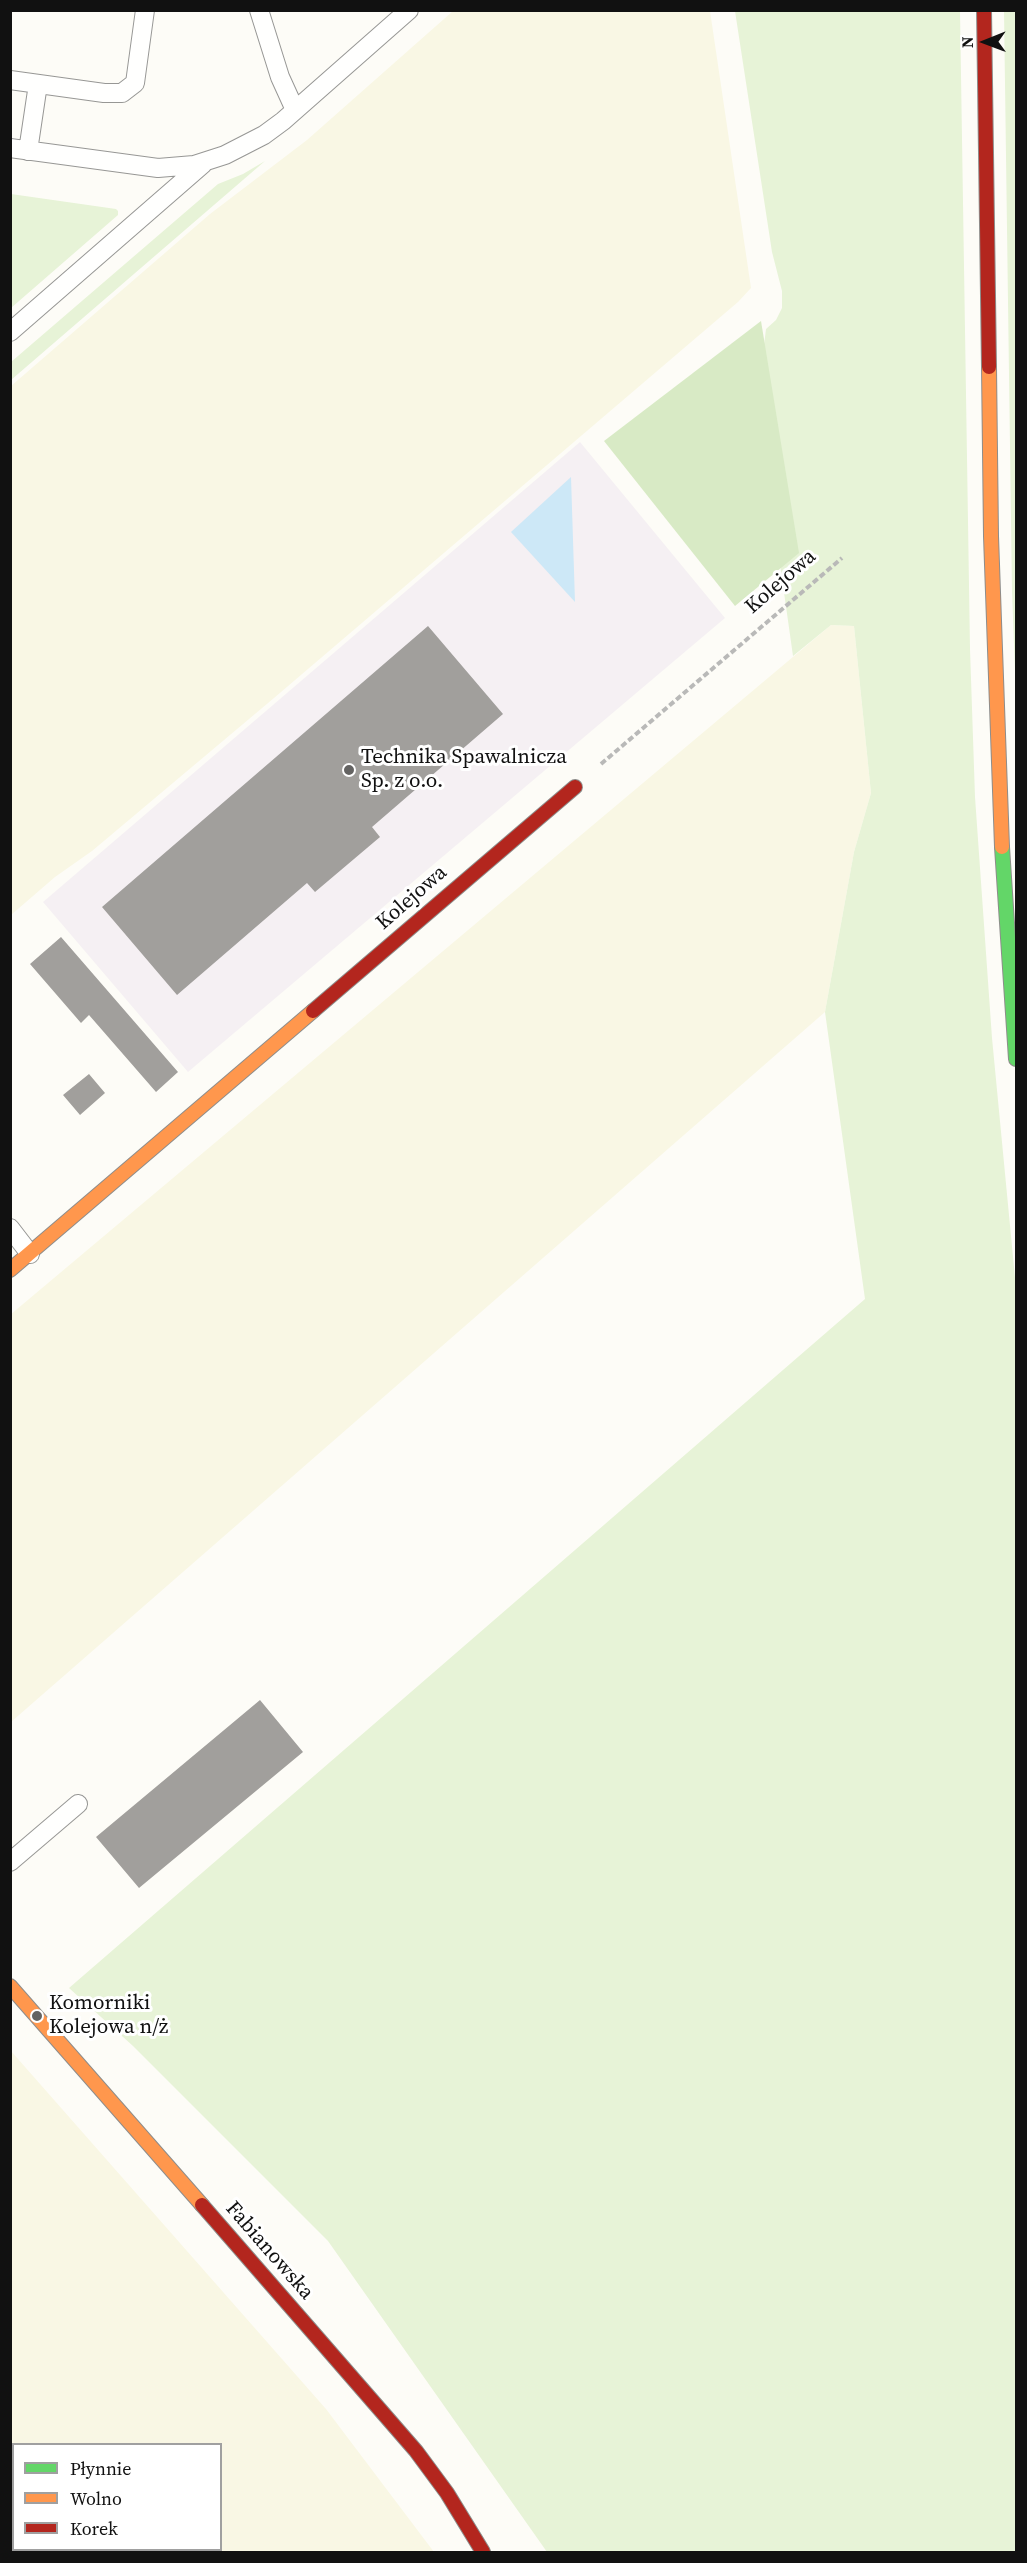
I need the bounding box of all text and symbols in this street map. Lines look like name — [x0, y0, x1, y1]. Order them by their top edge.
north arrow — [955, 12, 1015, 72]
text: N — [956, 36, 978, 48]
street label: Kolejowa — [740, 544, 822, 620]
place label: Technika Spawalnicza Sp. z o.o. — [361, 745, 567, 795]
marker: Technika Spawalnicza Sp. z o.o. — [342, 763, 356, 777]
street label: Kolejowa — [371, 860, 453, 936]
place label: Komorniki Kolejowa n/ż — [49, 1991, 168, 2041]
marker: Komorniki Kolejowa n/ż — [30, 2009, 44, 2023]
street label: Fabianowska — [219, 2197, 319, 2305]
legend — [12, 2443, 222, 2551]
text: Płynnie — [70, 2456, 131, 2481]
text: Wolno — [70, 2486, 122, 2511]
text: Korek — [70, 2516, 118, 2541]

